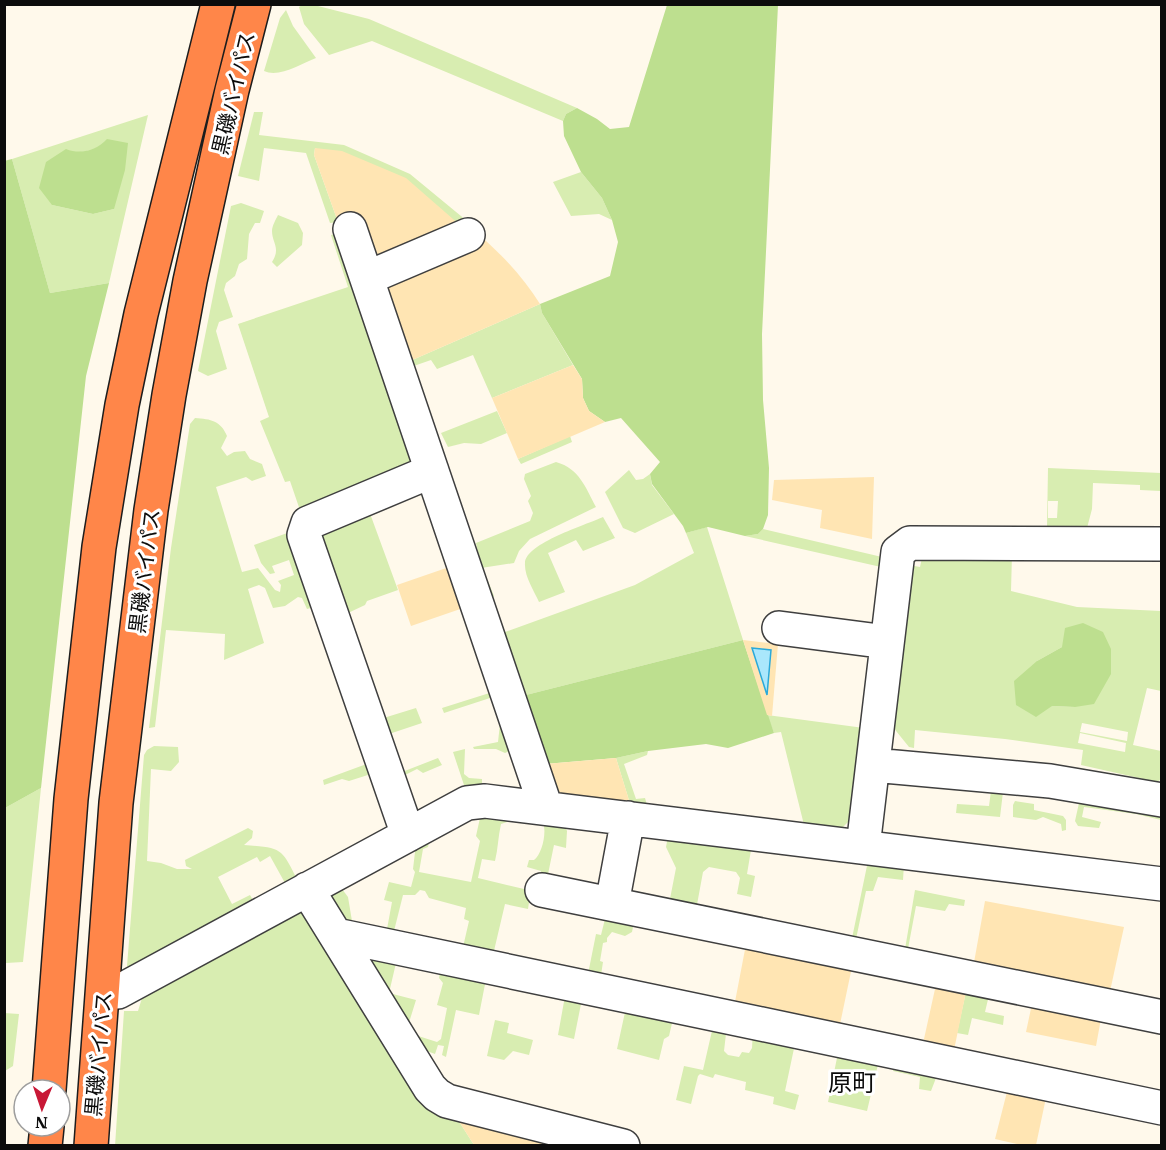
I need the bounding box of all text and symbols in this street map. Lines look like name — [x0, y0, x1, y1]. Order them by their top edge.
street label: 黒磯バイパス — [205, 29, 261, 157]
street label: 黒磯バイパス — [122, 507, 166, 635]
street label: 黒磯バイパス — [79, 990, 117, 1118]
district label: 原町 — [828, 1066, 876, 1098]
north arrow — [12, 1078, 72, 1138]
text: N — [35, 1113, 48, 1133]

